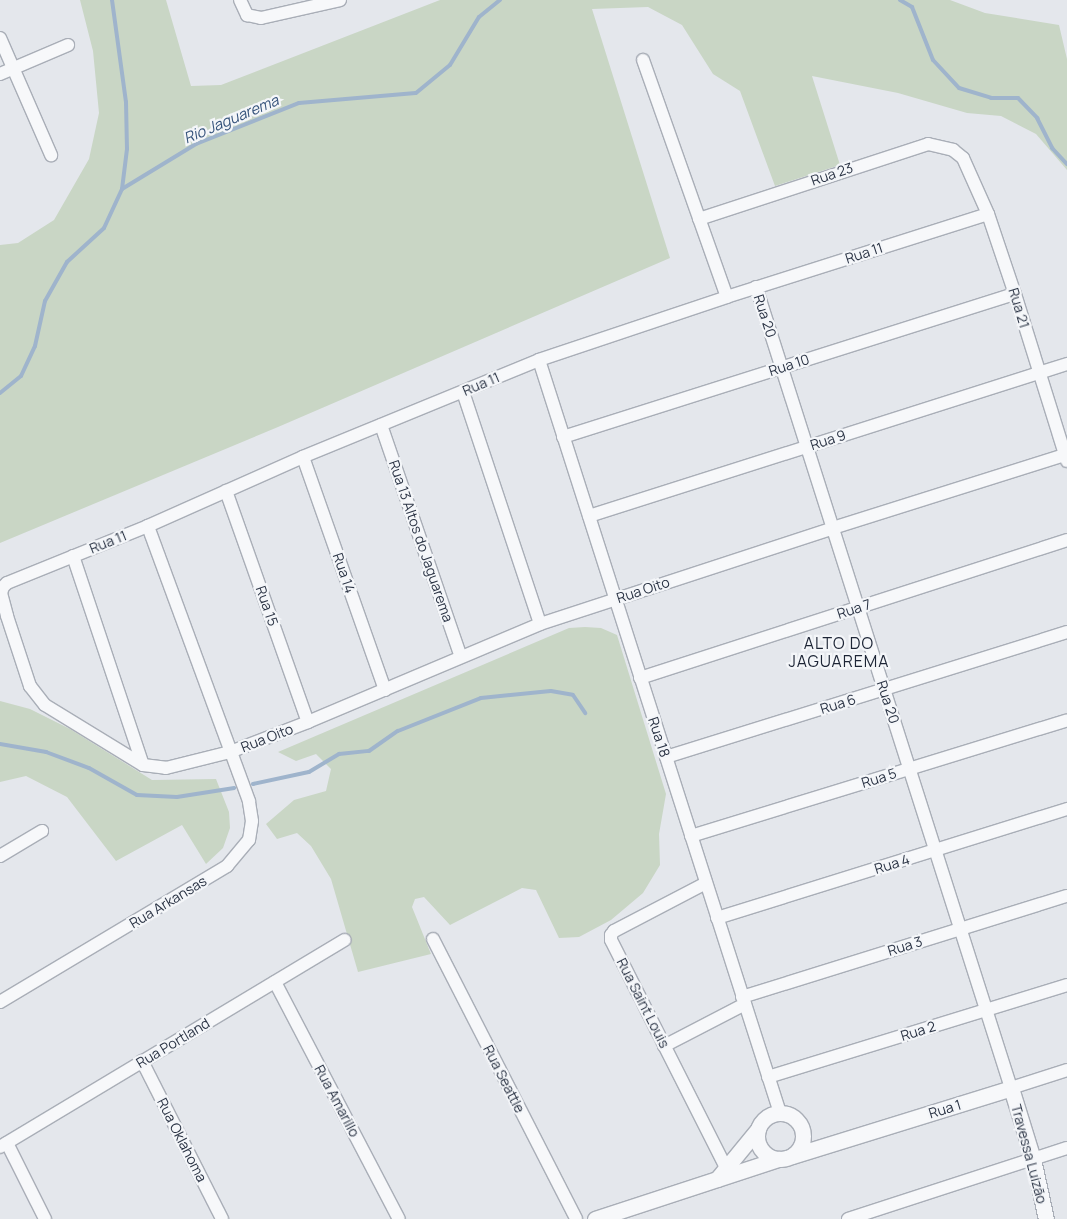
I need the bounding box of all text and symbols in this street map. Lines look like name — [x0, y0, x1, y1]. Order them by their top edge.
water label: Rio Jaguarema — [181, 91, 281, 147]
street label: Rua 23 — [809, 159, 855, 189]
street label: Rua 11 — [843, 239, 885, 267]
street label: Rua 21 — [1005, 286, 1033, 330]
street label: Rua 20 — [750, 292, 780, 340]
street label: Rua 10 — [767, 351, 811, 379]
street label: Rua 11 — [460, 369, 502, 399]
street label: Rua 9 — [808, 426, 848, 454]
street label: Rua 13 Altos do Jaguarema — [385, 458, 457, 624]
street label: Rua 11 — [87, 527, 129, 557]
street label: Rua 14 — [329, 551, 359, 595]
street label: Rua Oito — [614, 574, 672, 606]
street label: Rua 15 — [252, 584, 282, 628]
street label: Rua 7 — [835, 596, 873, 622]
district label: ALTO DO JAGUAREMA — [787, 633, 891, 671]
street label: Rua 20 — [873, 678, 903, 726]
street label: Rua 6 — [818, 691, 858, 717]
street label: Rua 18 — [645, 715, 673, 759]
street label: Rua Oito — [238, 720, 296, 756]
street label: Rua 5 — [859, 765, 899, 791]
street label: Rua 4 — [872, 851, 912, 877]
street label: Rua Arkansas — [126, 872, 210, 932]
street label: Rua 3 — [886, 933, 924, 959]
street label: Rua Saint Louis — [613, 955, 673, 1051]
street label: Rua Portland — [133, 1015, 213, 1071]
street label: Rua 2 — [898, 1018, 938, 1044]
street label: Rua Seattle — [480, 1042, 528, 1116]
street label: Rua Amarillo — [311, 1062, 363, 1140]
street label: Rua Oklahoma — [154, 1095, 210, 1185]
street label: Rua 1 — [927, 1096, 963, 1122]
street label: Travessa Luizão — [1008, 1103, 1050, 1205]

